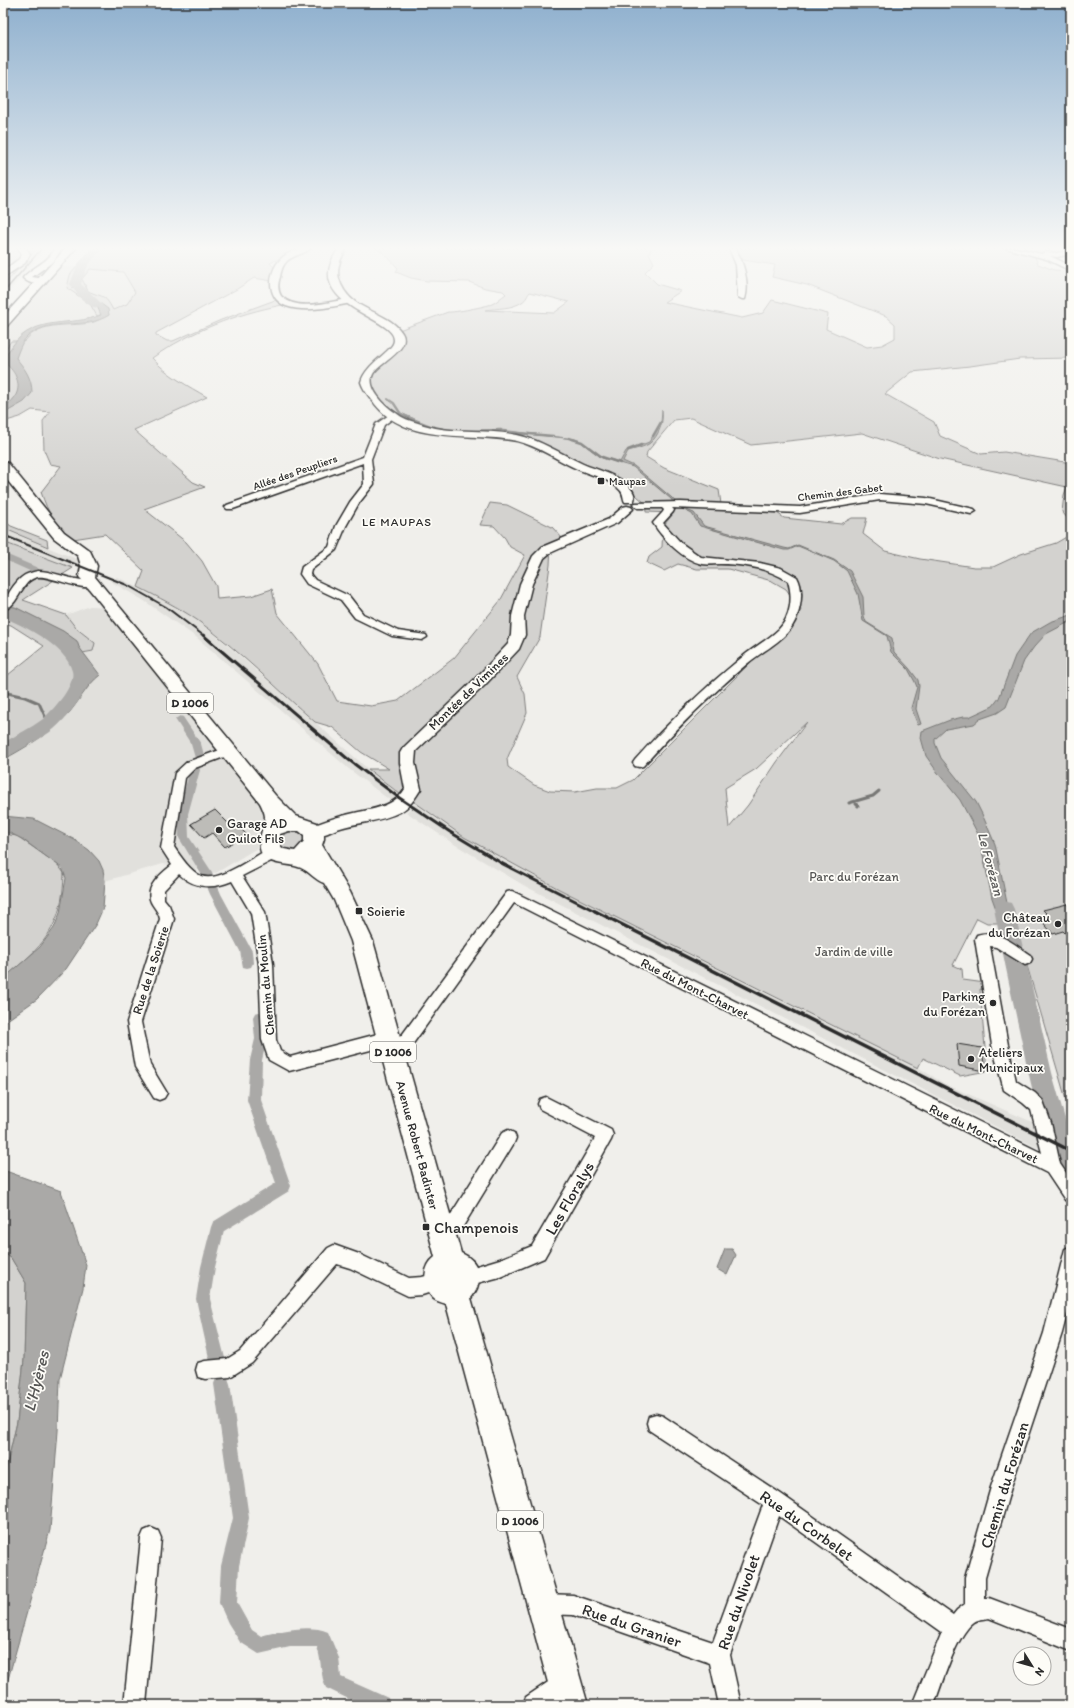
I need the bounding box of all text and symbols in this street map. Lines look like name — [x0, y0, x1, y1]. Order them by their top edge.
street label: Allée des Peupliers — [251, 452, 339, 493]
place label: Maupas — [609, 475, 646, 488]
marker: Maupas — [596, 476, 606, 486]
street label: Chemin des Gabet — [797, 481, 883, 504]
district label: LE MAUPAS — [362, 515, 432, 529]
street label: Montée de Vimines — [425, 649, 511, 733]
road number: D 1006 — [167, 693, 213, 713]
place label: Garage AD Guilot Fils — [227, 816, 287, 846]
marker: Garage AD Guilot Fils — [214, 825, 224, 835]
water label: Le Forézan — [974, 830, 1007, 899]
park label: Parc du Forézan — [809, 869, 899, 884]
place label: Soierie — [367, 904, 405, 919]
marker: Soierie — [354, 906, 364, 916]
place label: Château du Forézan — [988, 910, 1051, 940]
marker: Château du Forézan — [1053, 919, 1063, 929]
street label: Rue de la Soierie — [129, 924, 172, 1016]
street label: Chemin du Moulin — [254, 933, 277, 1036]
park label: Jardin de ville — [815, 944, 893, 959]
street label: Rue du Mont-Charvet — [638, 955, 751, 1022]
place label: Parking du Forézan — [923, 989, 986, 1019]
marker: Parking du Forézan — [988, 998, 998, 1008]
road number: D 1006 — [370, 1042, 416, 1062]
place label: Ateliers Municipaux — [979, 1045, 1044, 1075]
marker: Ateliers Municipaux — [966, 1054, 976, 1064]
street label: Avenue Robert Badinter — [393, 1079, 442, 1212]
street label: Rue du Mont-Charvet — [927, 1101, 1041, 1166]
street label: Les Floralys — [541, 1158, 598, 1238]
place label: Champenois — [434, 1218, 519, 1237]
marker: Champenois — [421, 1222, 431, 1232]
water label: L'Hyères — [19, 1347, 54, 1413]
street label: Chemin du Forézan — [976, 1420, 1033, 1551]
street label: Rue du Corbelet — [756, 1486, 857, 1565]
road number: D 1006 — [497, 1511, 543, 1531]
street label: Rue du Nivolet — [713, 1552, 764, 1652]
street label: Rue du Granier — [580, 1600, 685, 1652]
north arrow — [1012, 1646, 1052, 1686]
text: N — [1032, 1665, 1047, 1679]

